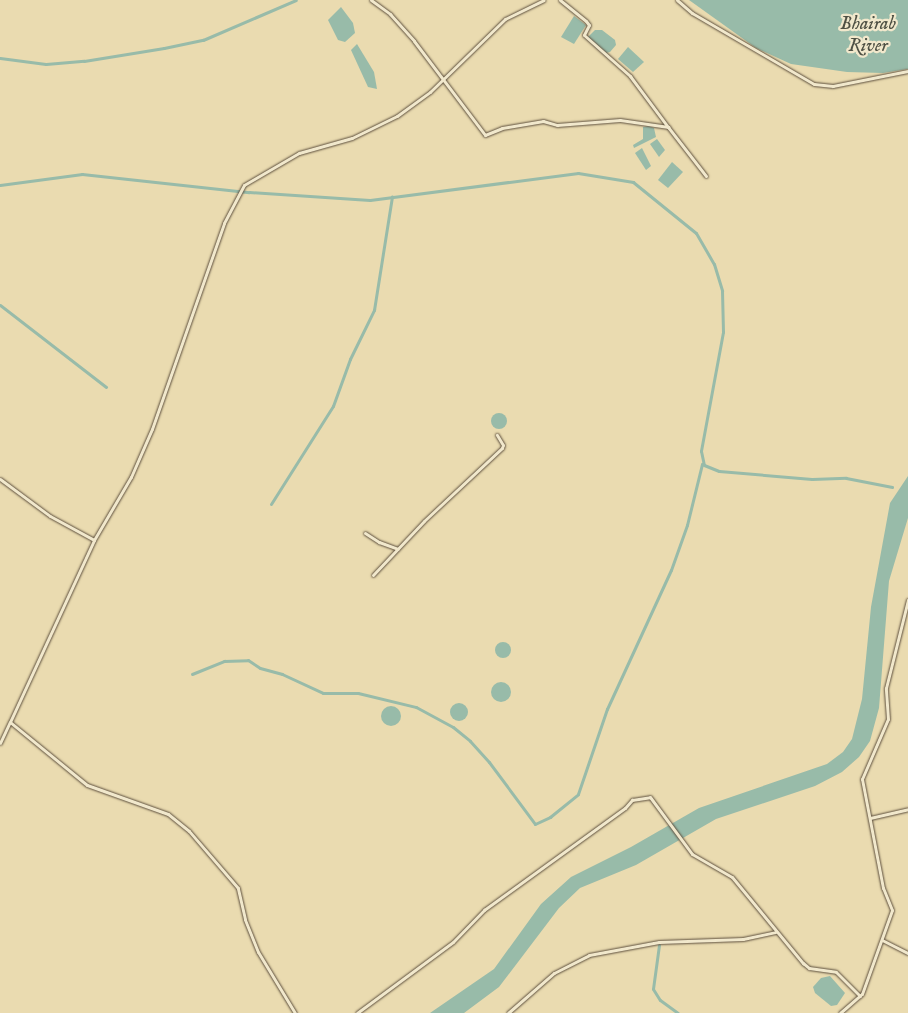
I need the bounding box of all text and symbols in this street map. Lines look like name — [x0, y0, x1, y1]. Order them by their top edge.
water label: Bhairab River — [840, 14, 896, 58]

